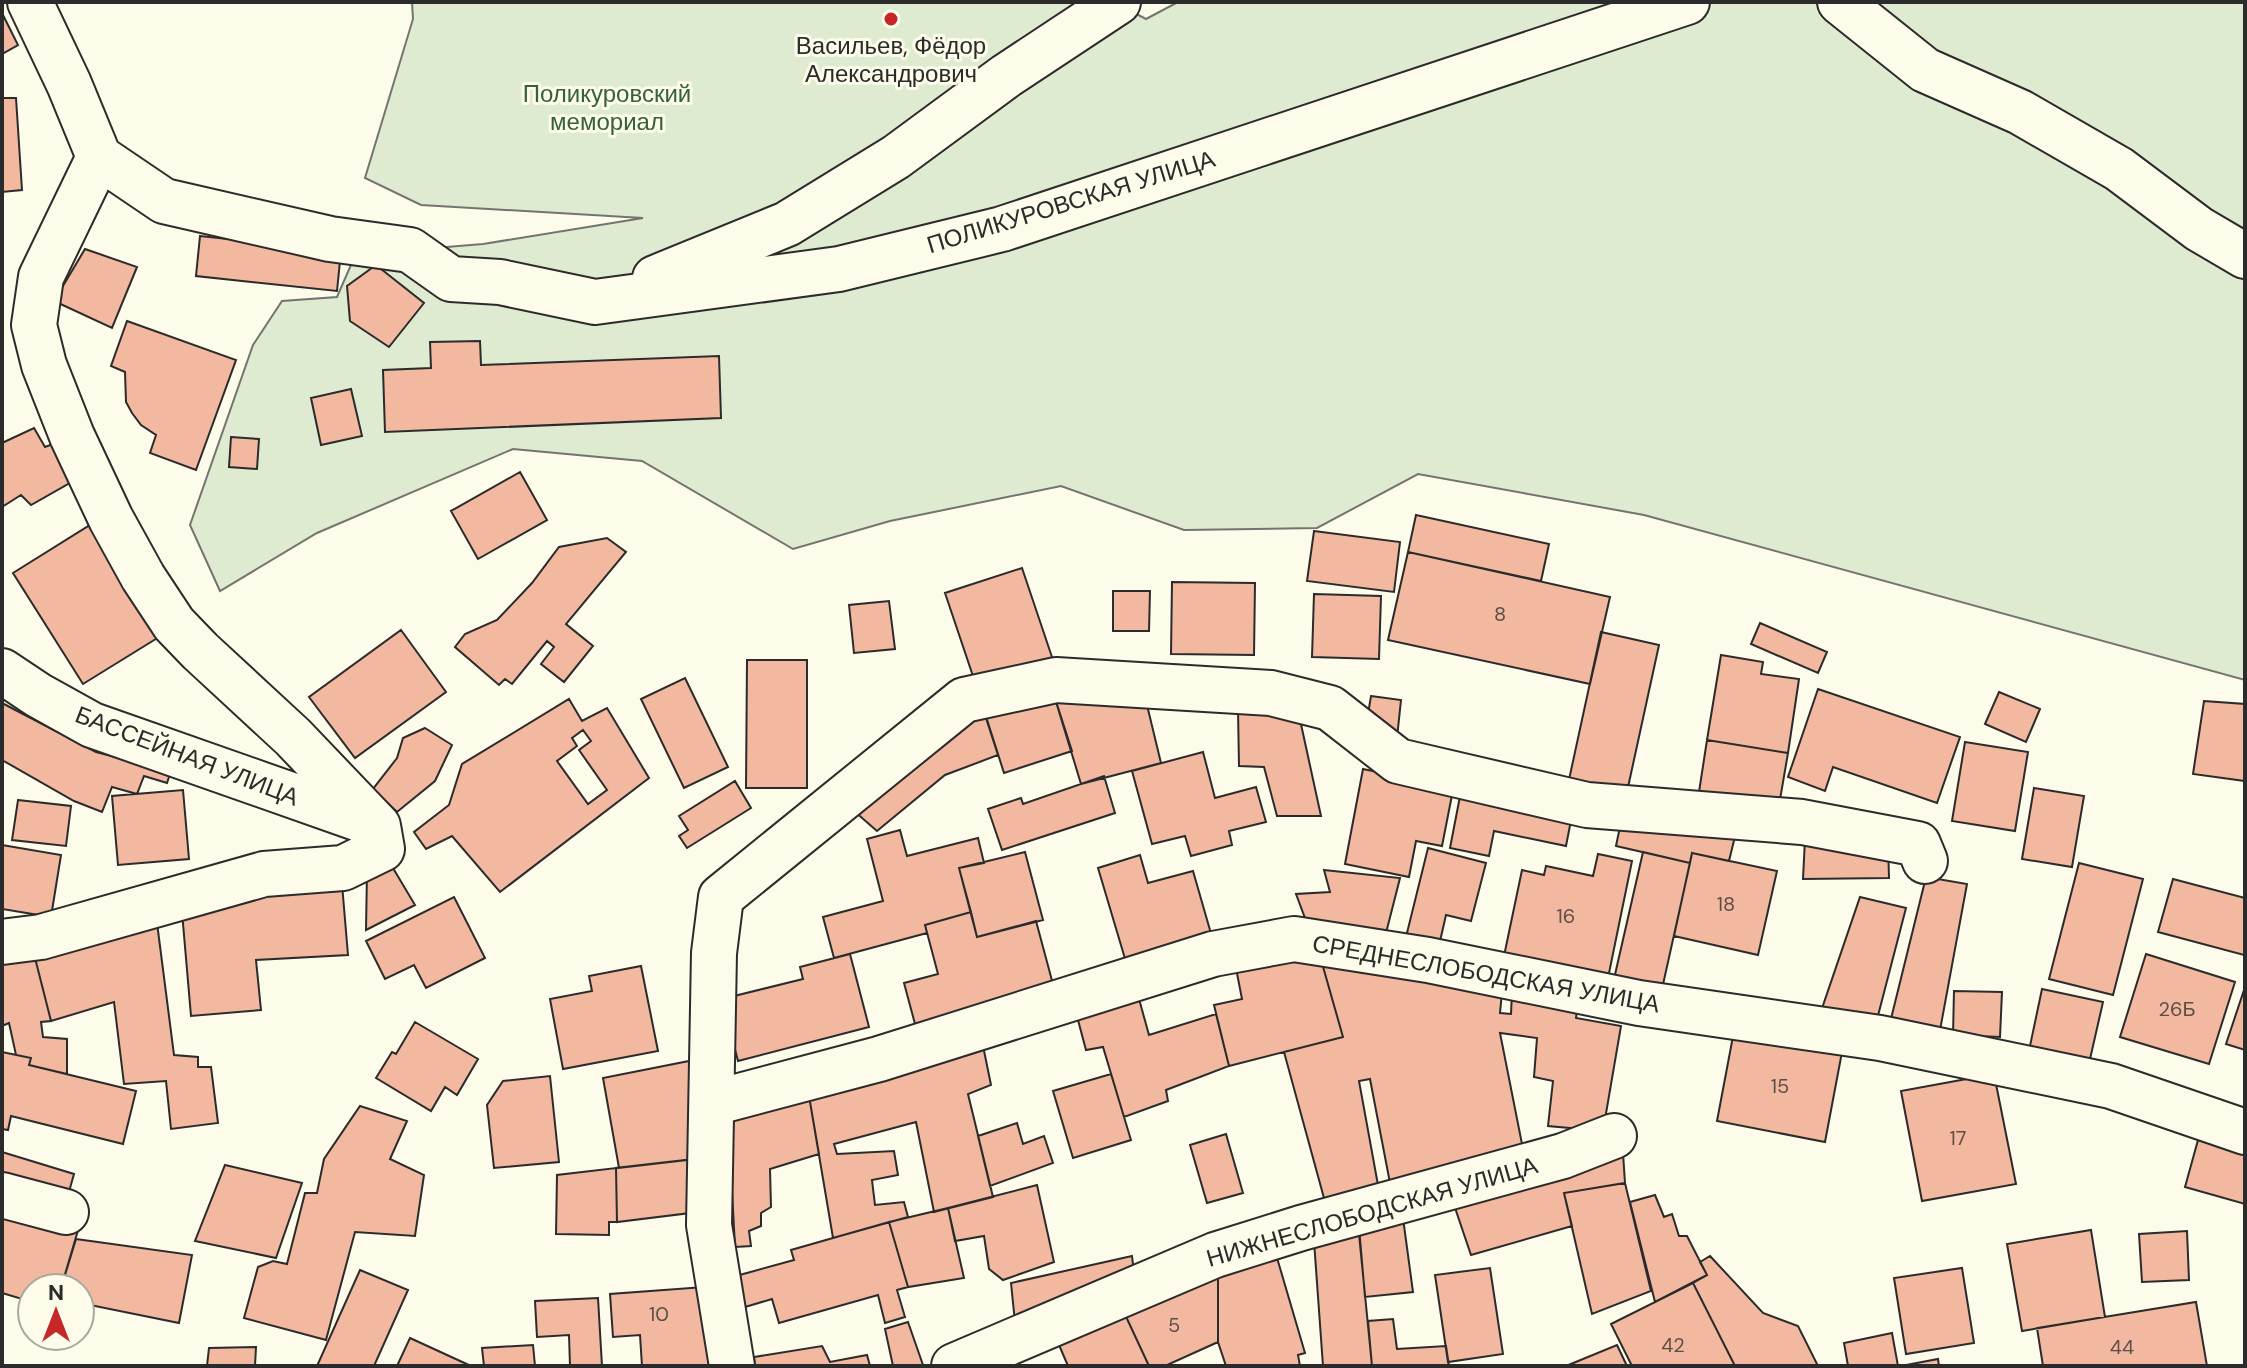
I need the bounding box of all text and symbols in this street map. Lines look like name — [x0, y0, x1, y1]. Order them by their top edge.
marker: Васильев, Фёдор Александрович — [882, 10, 900, 28]
place label: Васильев, Фёдор Александрович — [796, 30, 986, 89]
park label: Поликуровский мемориал — [523, 78, 691, 137]
street label: ПОЛИКУРОВСКАЯ УЛИЦА — [923, 143, 1219, 260]
house number: 8 — [1494, 601, 1506, 627]
street label: БАССЕЙНАЯ УЛИЦА — [71, 699, 303, 812]
house number: 18 — [1717, 891, 1735, 917]
house number: 16 — [1557, 903, 1575, 929]
street label: СРЕДНЕСЛОБОДСКАЯ УЛИЦА — [1310, 928, 1662, 1019]
house number: 26Б — [2158, 996, 2196, 1022]
house number: 15 — [1771, 1073, 1789, 1099]
house number: 17 — [1950, 1125, 1966, 1151]
street label: НИЖНЕСЛОБОДСКАЯ УЛИЦА — [1203, 1149, 1541, 1274]
north arrow — [16, 1272, 96, 1352]
text: N — [48, 1278, 64, 1307]
house number: 10 — [649, 1301, 669, 1327]
house number: 5 — [1168, 1312, 1180, 1338]
house number: 42 — [1661, 1332, 1685, 1358]
house number: 44 — [2110, 1334, 2134, 1360]

